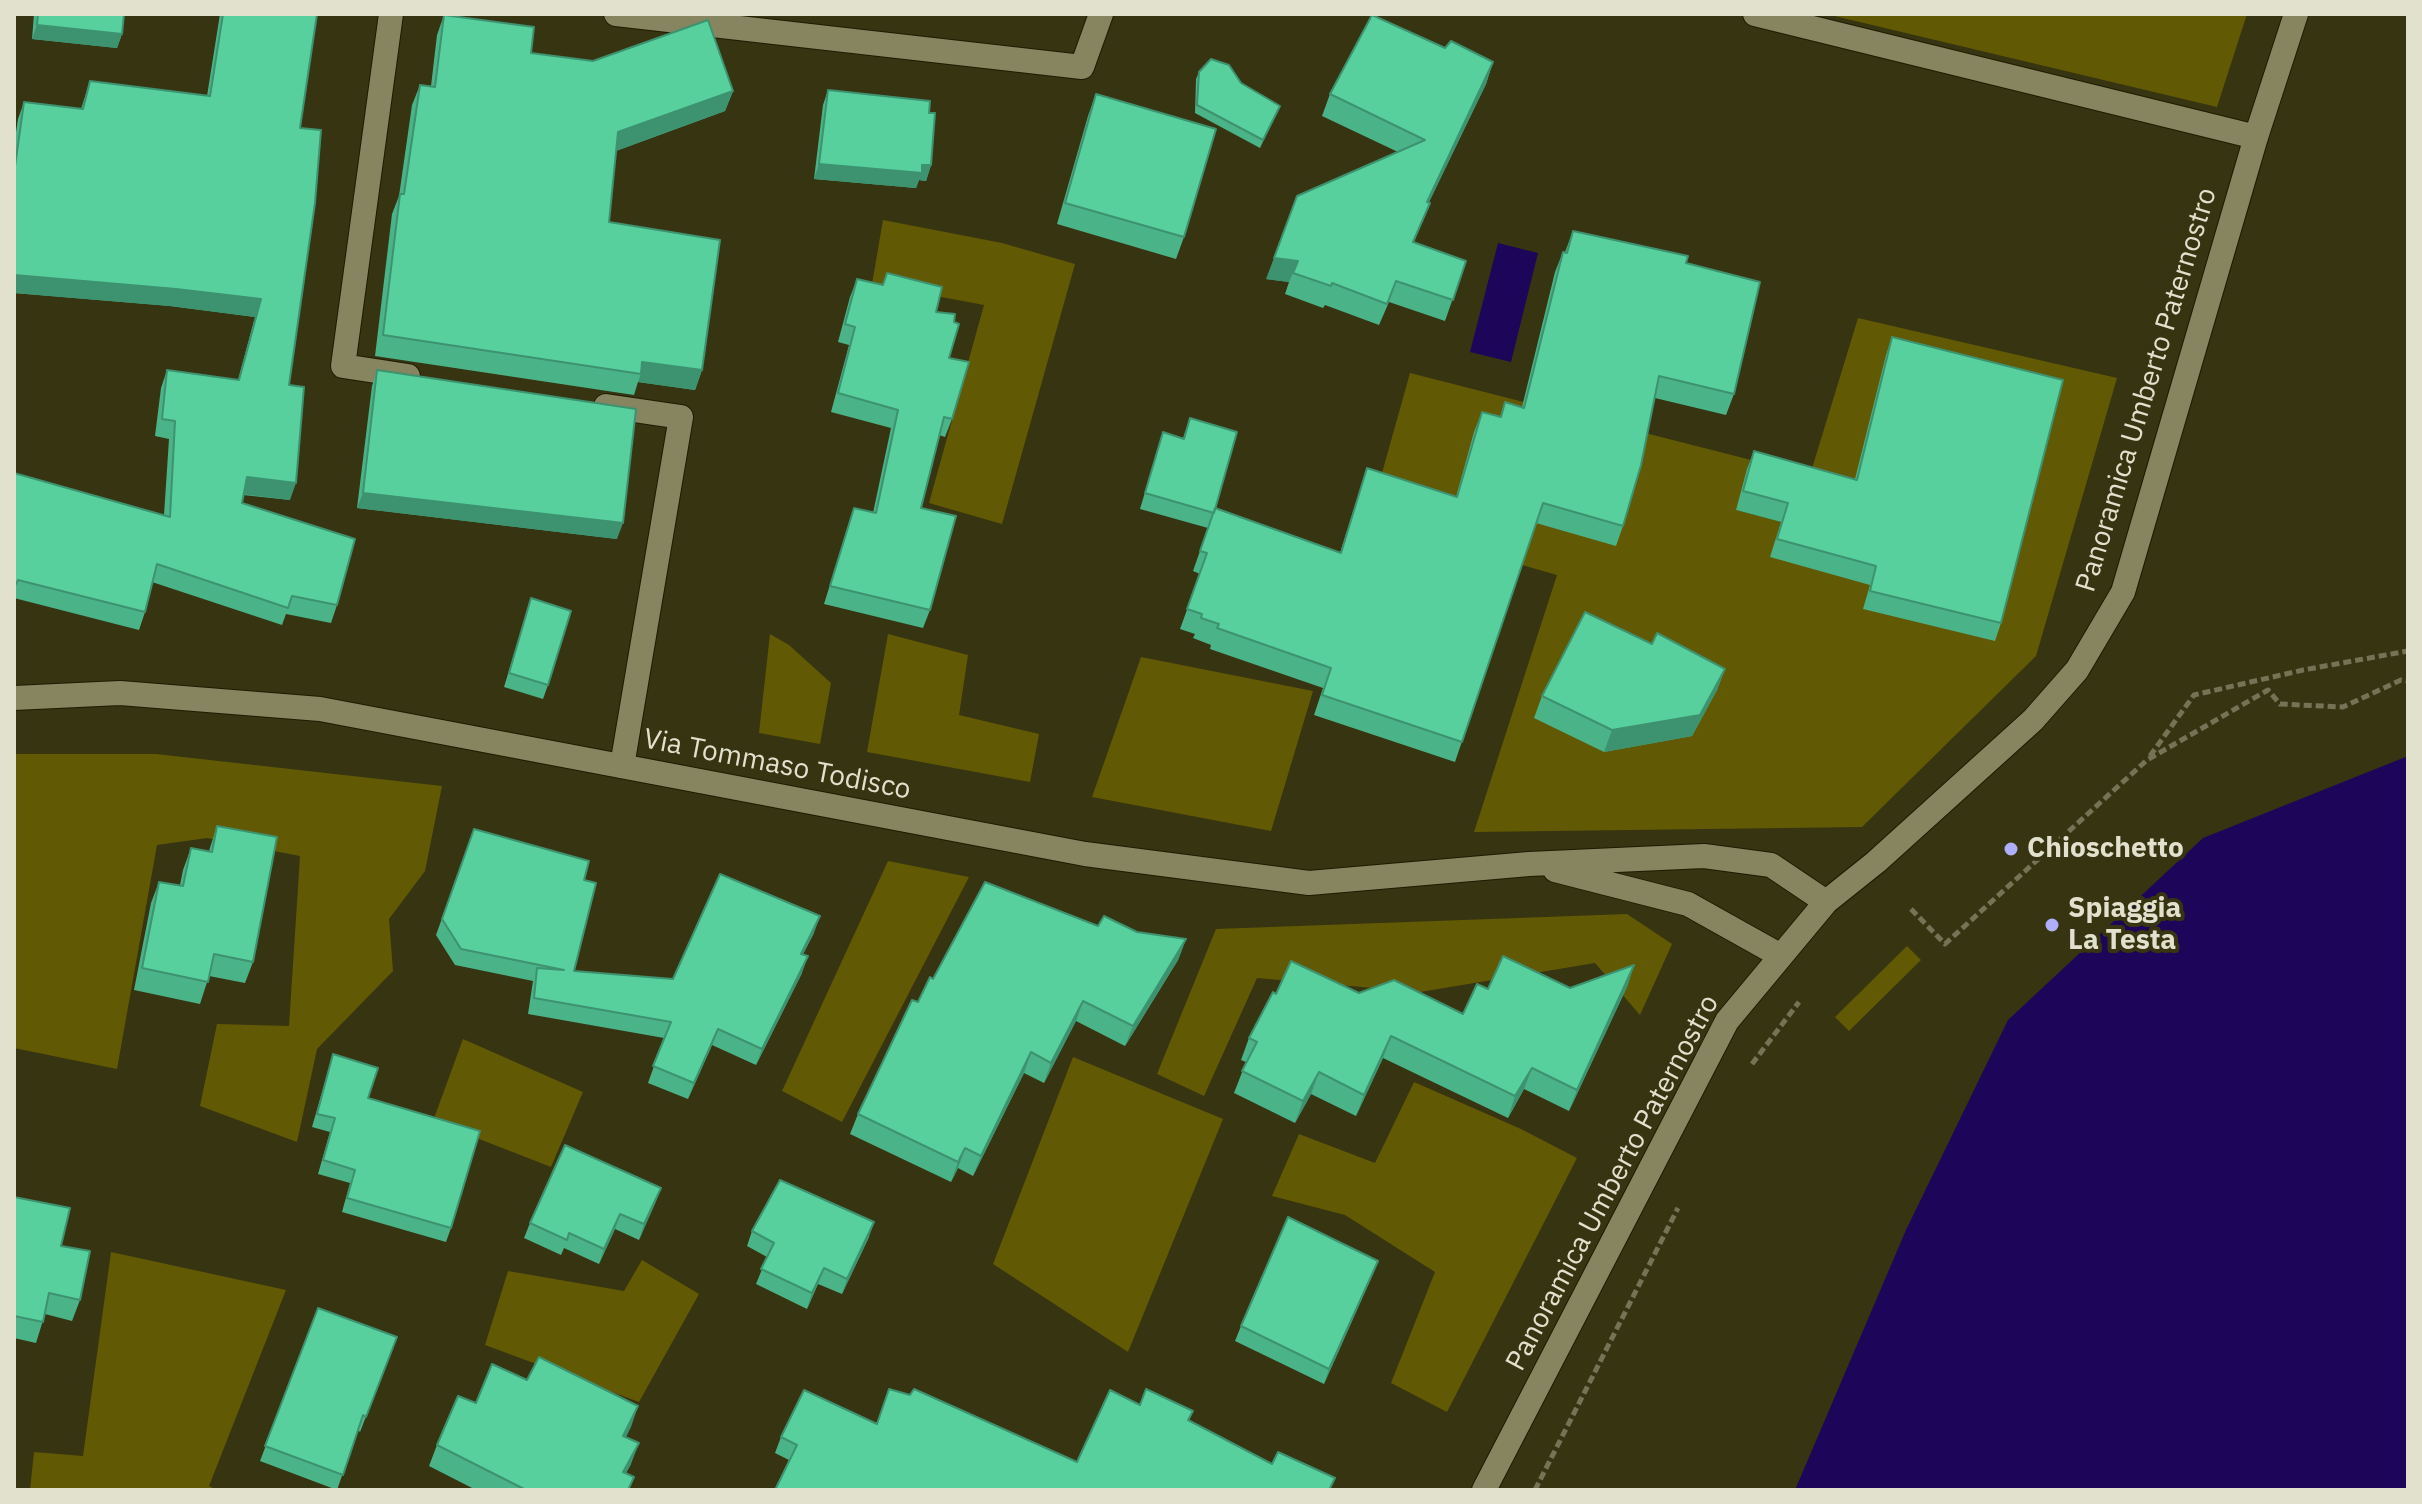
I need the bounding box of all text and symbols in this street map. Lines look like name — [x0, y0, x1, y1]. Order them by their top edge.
street label: Panoramica Umberto Paternostro — [2069, 184, 2225, 596]
street label: Via Tommaso Todisco — [640, 723, 914, 807]
place label: Chioschetto — [2027, 832, 2184, 866]
marker: Chioschetto — [2002, 840, 2020, 858]
place label: Spiaggia La Testa — [2068, 892, 2181, 958]
marker: Spiaggia La Testa — [2043, 916, 2061, 934]
street label: Panoramica Umberto Paternostro — [1499, 989, 1727, 1377]

